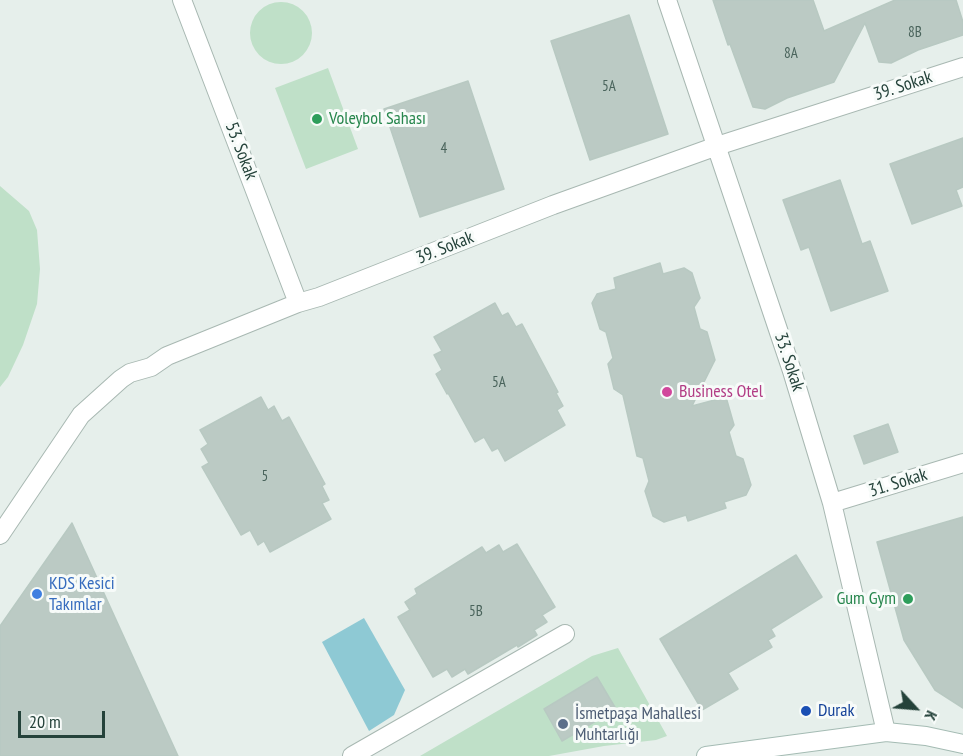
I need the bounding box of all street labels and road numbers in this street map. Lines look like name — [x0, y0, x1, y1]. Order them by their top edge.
street label: 39. Sokak — [871, 66, 935, 106]
street label: 53. Sokak — [220, 119, 262, 183]
street label: 39. Sokak — [413, 227, 477, 269]
street label: 33. Sokak — [769, 330, 809, 394]
street label: 31. Sokak — [866, 464, 930, 502]

